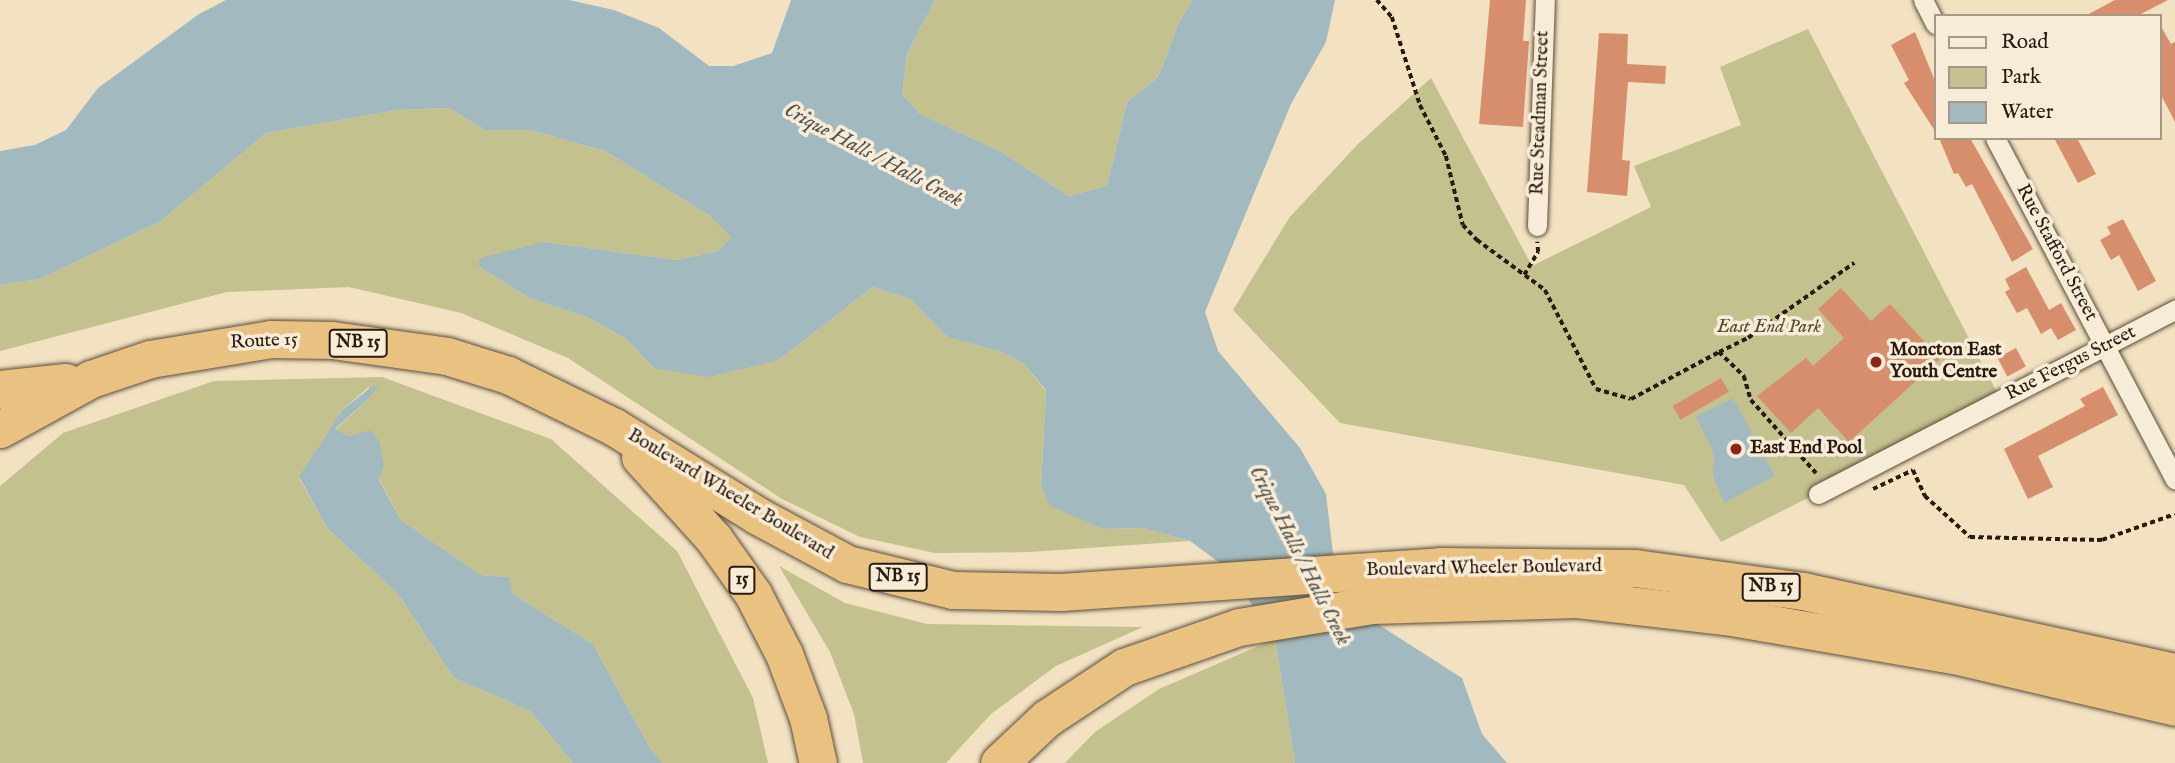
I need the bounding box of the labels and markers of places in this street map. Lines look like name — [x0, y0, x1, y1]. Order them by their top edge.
place label: Moncton East Youth Centre — [1890, 340, 2002, 384]
marker: Moncton East Youth Centre — [1868, 354, 1884, 370]
place label: East End Pool — [1750, 438, 1863, 460]
marker: East End Pool — [1728, 441, 1744, 457]

